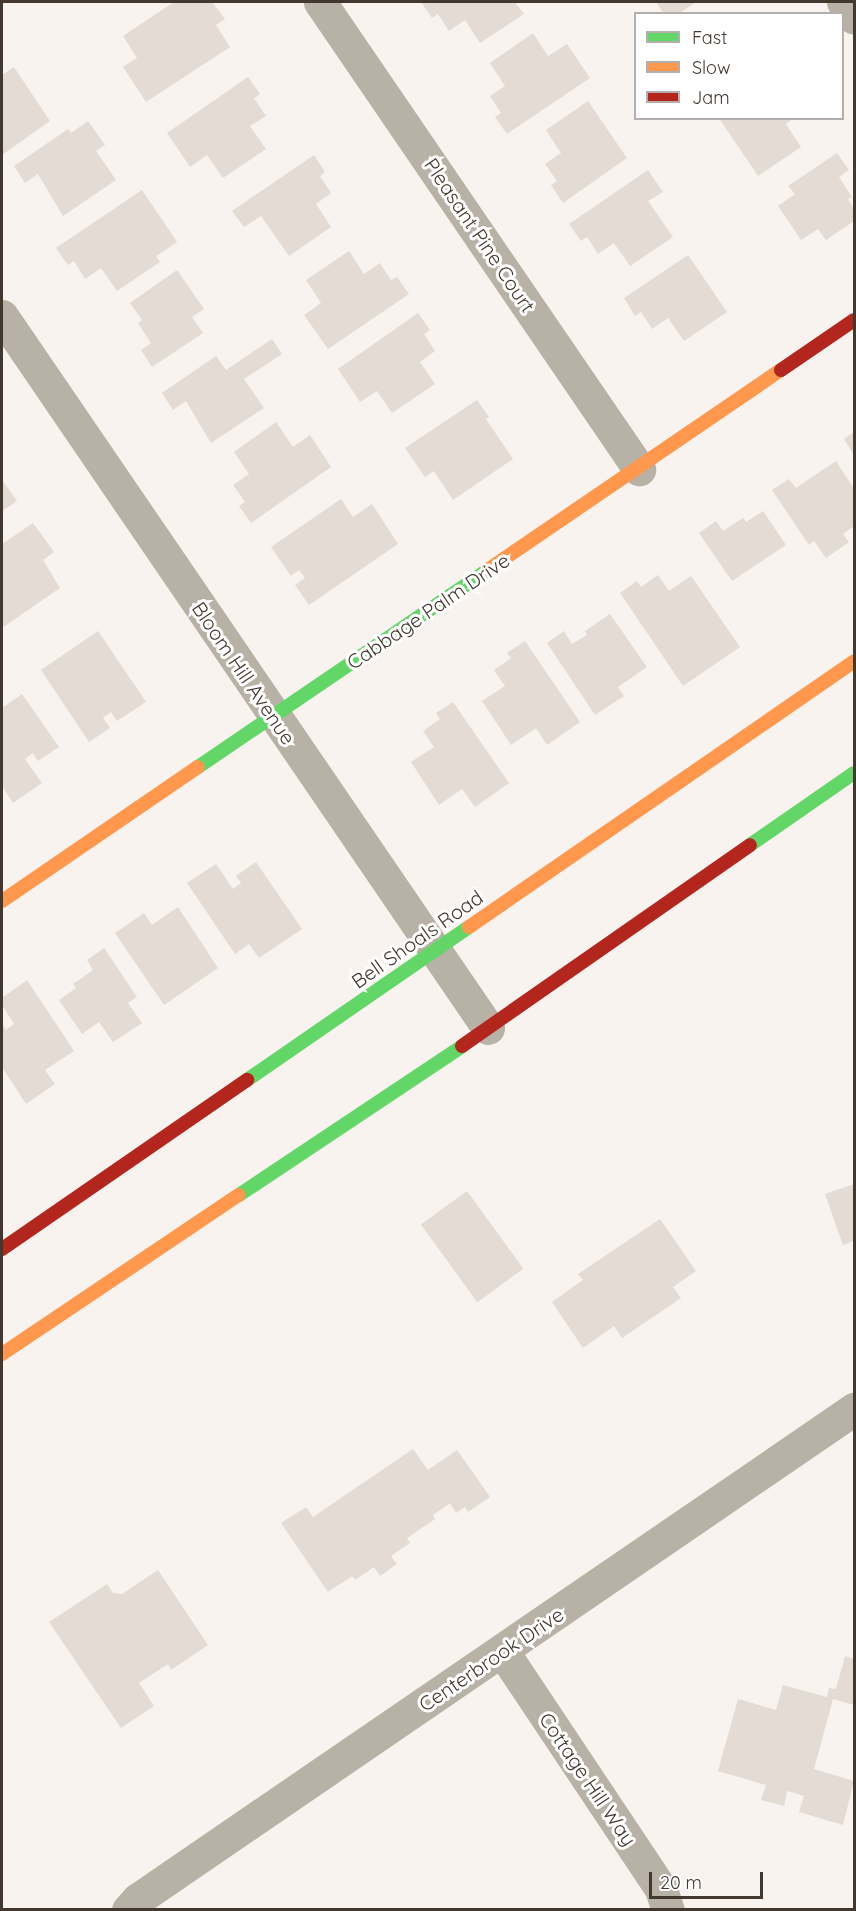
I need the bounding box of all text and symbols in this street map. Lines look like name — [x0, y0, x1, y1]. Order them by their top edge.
legend — [634, 12, 844, 120]
text: Fast — [692, 26, 727, 49]
text: Slow — [692, 56, 730, 79]
text: Jam — [692, 86, 730, 109]
street label: Pleasant Pine Court — [420, 153, 540, 317]
street label: Cabbage Palm Drive — [342, 548, 514, 674]
street label: Bloom Hill Avenue — [187, 597, 301, 749]
street label: Bell Shoals Road — [347, 885, 487, 993]
street label: Centerbrook Drive — [414, 1602, 568, 1716]
street label: Cottage Hill Way — [535, 1708, 641, 1850]
scale bar — [652, 1860, 766, 1898]
text: 20 m — [660, 1871, 702, 1894]

